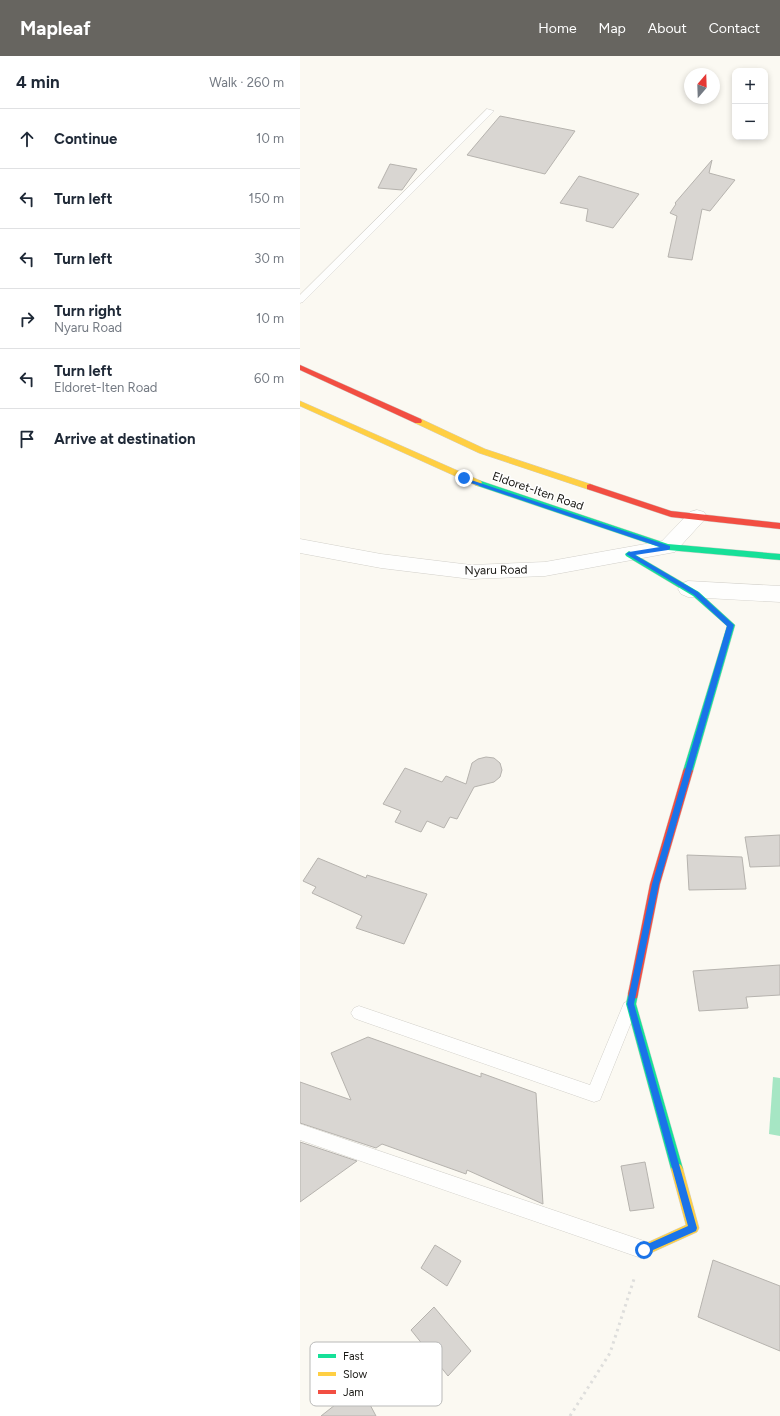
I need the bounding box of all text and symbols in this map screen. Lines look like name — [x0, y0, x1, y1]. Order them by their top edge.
text: Mapleaf — [20, 17, 91, 40]
text: Home — [538, 20, 577, 37]
text: Map — [599, 20, 626, 37]
text: About — [648, 20, 687, 37]
text: Contact — [709, 20, 760, 37]
north arrow — [684, 68, 720, 104]
map controls — [732, 68, 768, 140]
button: + — [732, 68, 768, 104]
text: 4 min — [16, 72, 60, 92]
text: Walk · 260 m — [209, 75, 284, 90]
button: − — [732, 104, 768, 140]
icon: ahead — [16, 128, 38, 150]
text: Continue — [54, 130, 117, 148]
text: 10 m — [256, 131, 284, 146]
icon: left — [16, 188, 38, 210]
text: Turn left — [54, 190, 112, 208]
text: 150 m — [249, 191, 284, 206]
icon: left — [16, 248, 38, 270]
text: Turn left — [54, 250, 112, 268]
text: 30 m — [254, 251, 284, 266]
text: Turn right — [54, 302, 122, 320]
icon: right — [16, 308, 38, 330]
text: 10 m — [256, 311, 284, 326]
text: Nyaru Road — [54, 320, 122, 335]
text: Turn left — [54, 362, 112, 380]
icon: left — [16, 368, 38, 390]
text: 60 m — [254, 371, 284, 386]
text: Eldoret-Iten Road — [54, 380, 157, 395]
icon: arrive — [16, 428, 38, 450]
text: Arrive at destination — [54, 430, 195, 448]
route end — [455, 469, 473, 487]
street label: Eldoret-Iten Road — [491, 469, 585, 513]
street label: Nyaru Road — [464, 562, 528, 578]
route start — [635, 1241, 653, 1259]
legend — [310, 1342, 442, 1406]
text: Fast — [343, 1350, 364, 1363]
text: Slow — [343, 1368, 367, 1381]
text: Jam — [343, 1386, 364, 1399]

